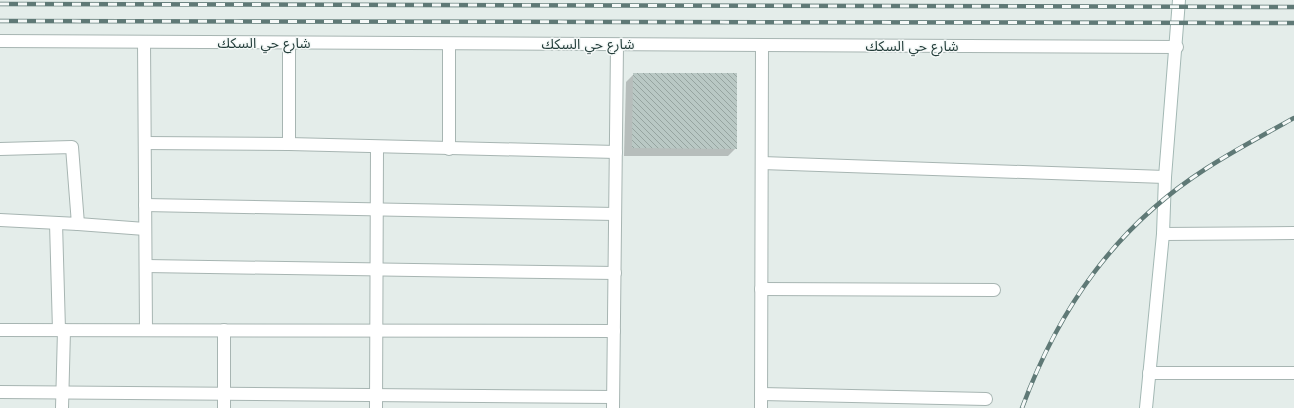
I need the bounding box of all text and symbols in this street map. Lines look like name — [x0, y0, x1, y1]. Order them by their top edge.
street label: شارع حي السكك — [217, 33, 311, 54]
street label: شارع حي السكك — [541, 34, 635, 55]
street label: شارع حي السكك — [865, 36, 959, 57]

